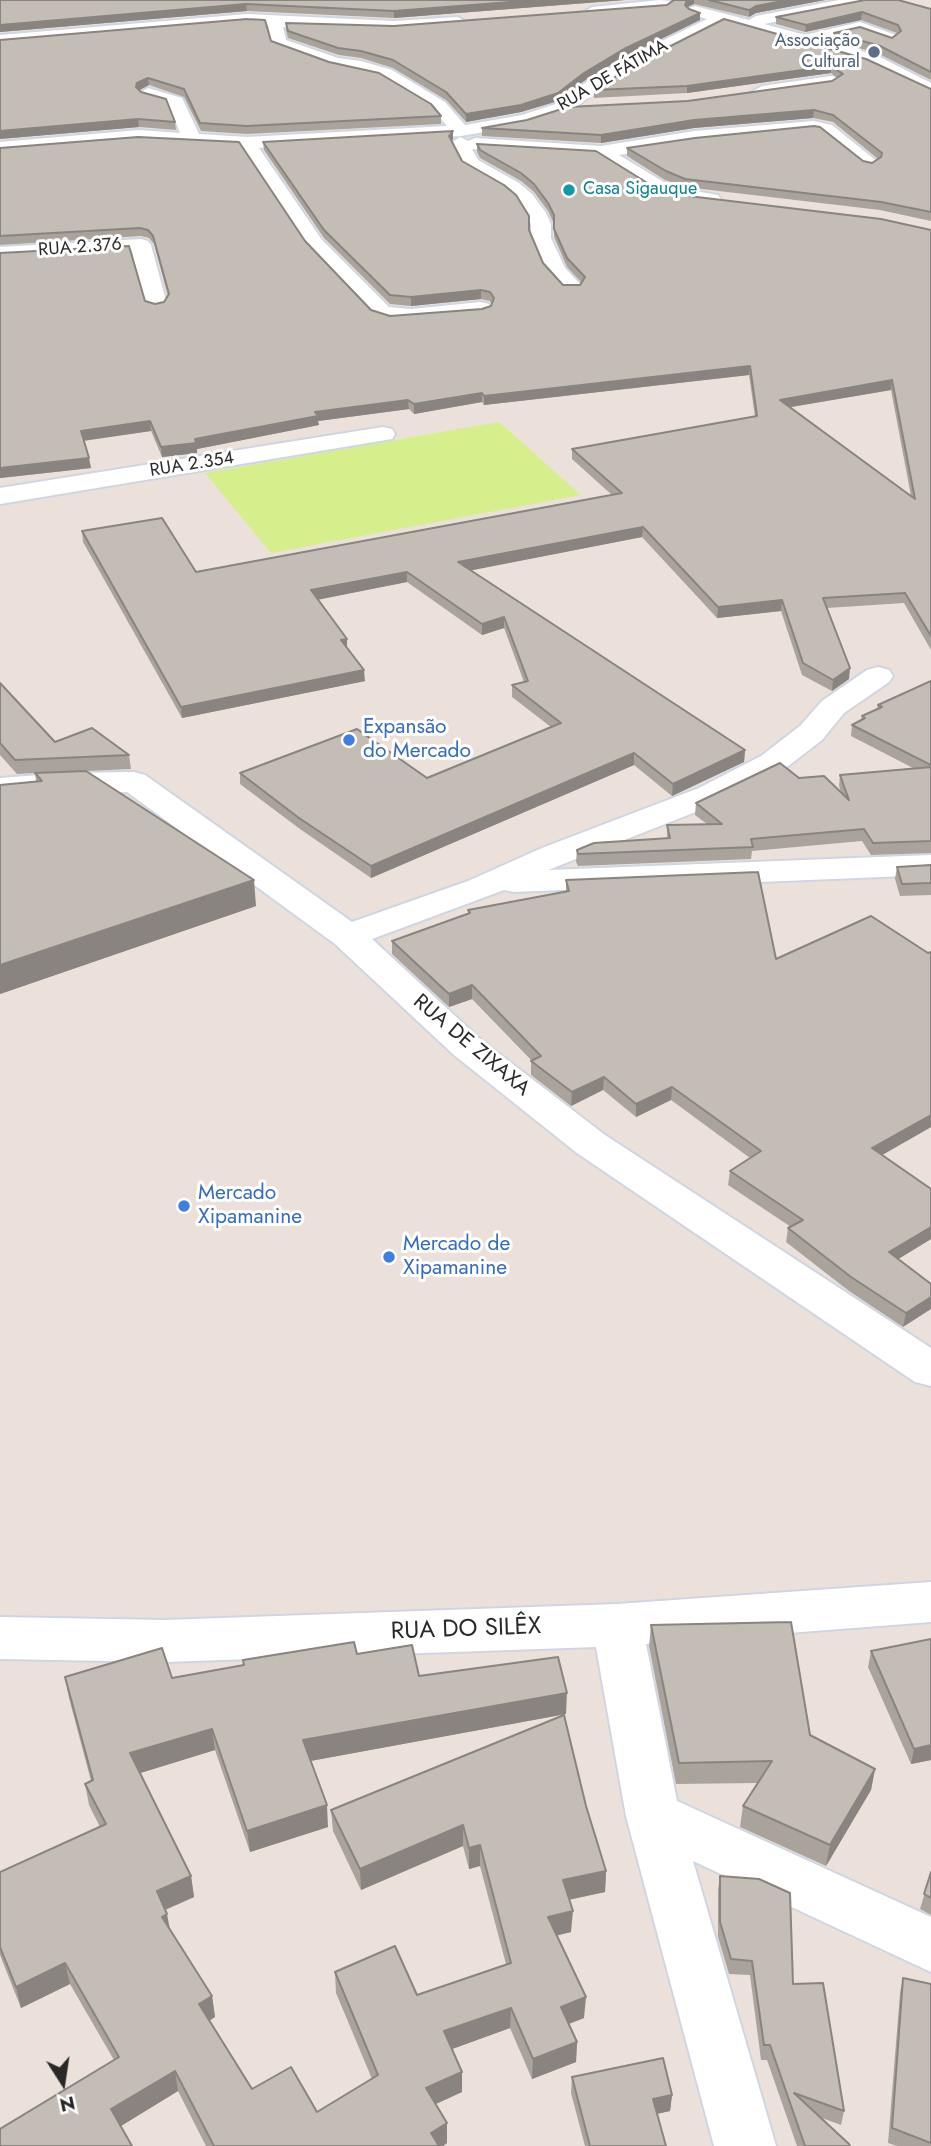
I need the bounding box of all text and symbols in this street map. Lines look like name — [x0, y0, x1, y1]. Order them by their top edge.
place label: Associação Cultural — [775, 31, 860, 74]
street label: RUA DE FÁTIMA — [554, 36, 672, 116]
marker: Associação Cultural — [866, 44, 882, 60]
place label: Casa Sigauque — [583, 179, 697, 201]
marker: Casa Sigauque — [561, 182, 577, 198]
street label: RUA 2.376 — [38, 234, 122, 262]
street label: RUA 2.354 — [148, 448, 236, 482]
place label: Expansão do Mercado — [363, 715, 471, 765]
marker: Expansão do Mercado — [341, 732, 357, 748]
street label: RUA DE ZIXAXA — [407, 990, 535, 1102]
place label: Mercado Xipamanine — [198, 1181, 302, 1231]
marker: Mercado Xipamanine — [176, 1198, 192, 1214]
place label: Mercado de Xipamanine — [403, 1232, 510, 1282]
marker: Mercado de Xipamanine — [381, 1249, 397, 1265]
street label: RUA DO SILÊX — [390, 1613, 542, 1647]
north arrow — [28, 2048, 98, 2118]
text: N — [57, 2089, 78, 2119]

